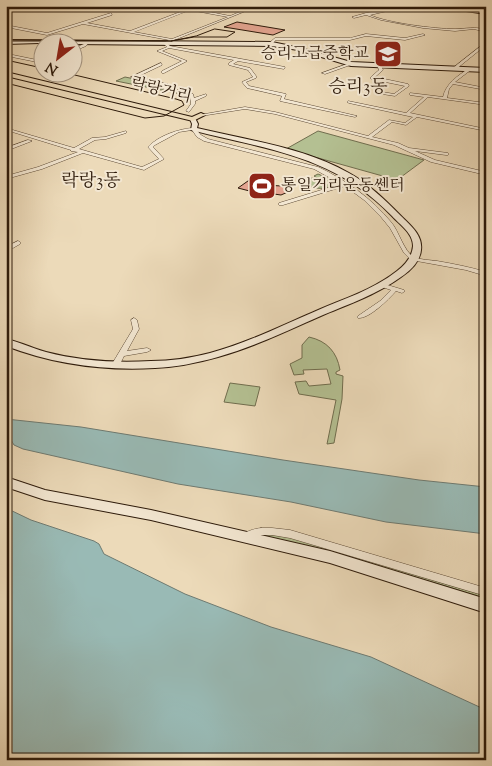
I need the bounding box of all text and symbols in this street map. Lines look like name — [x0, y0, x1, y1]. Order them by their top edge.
north arrow — [32, 32, 82, 82]
school or university icon: 승리고급중학교 — [373, 39, 403, 69]
place label: 승리고급중학교 — [261, 43, 369, 66]
text: N — [42, 56, 62, 79]
street label: 락랑거리 — [128, 72, 194, 110]
district label: 승리3동 — [328, 75, 388, 101]
district label: 락랑3동 — [61, 169, 121, 195]
sports icon: 통일거리운동쎈터 — [247, 171, 277, 201]
place label: 통일거리운동쎈터 — [281, 175, 405, 198]

